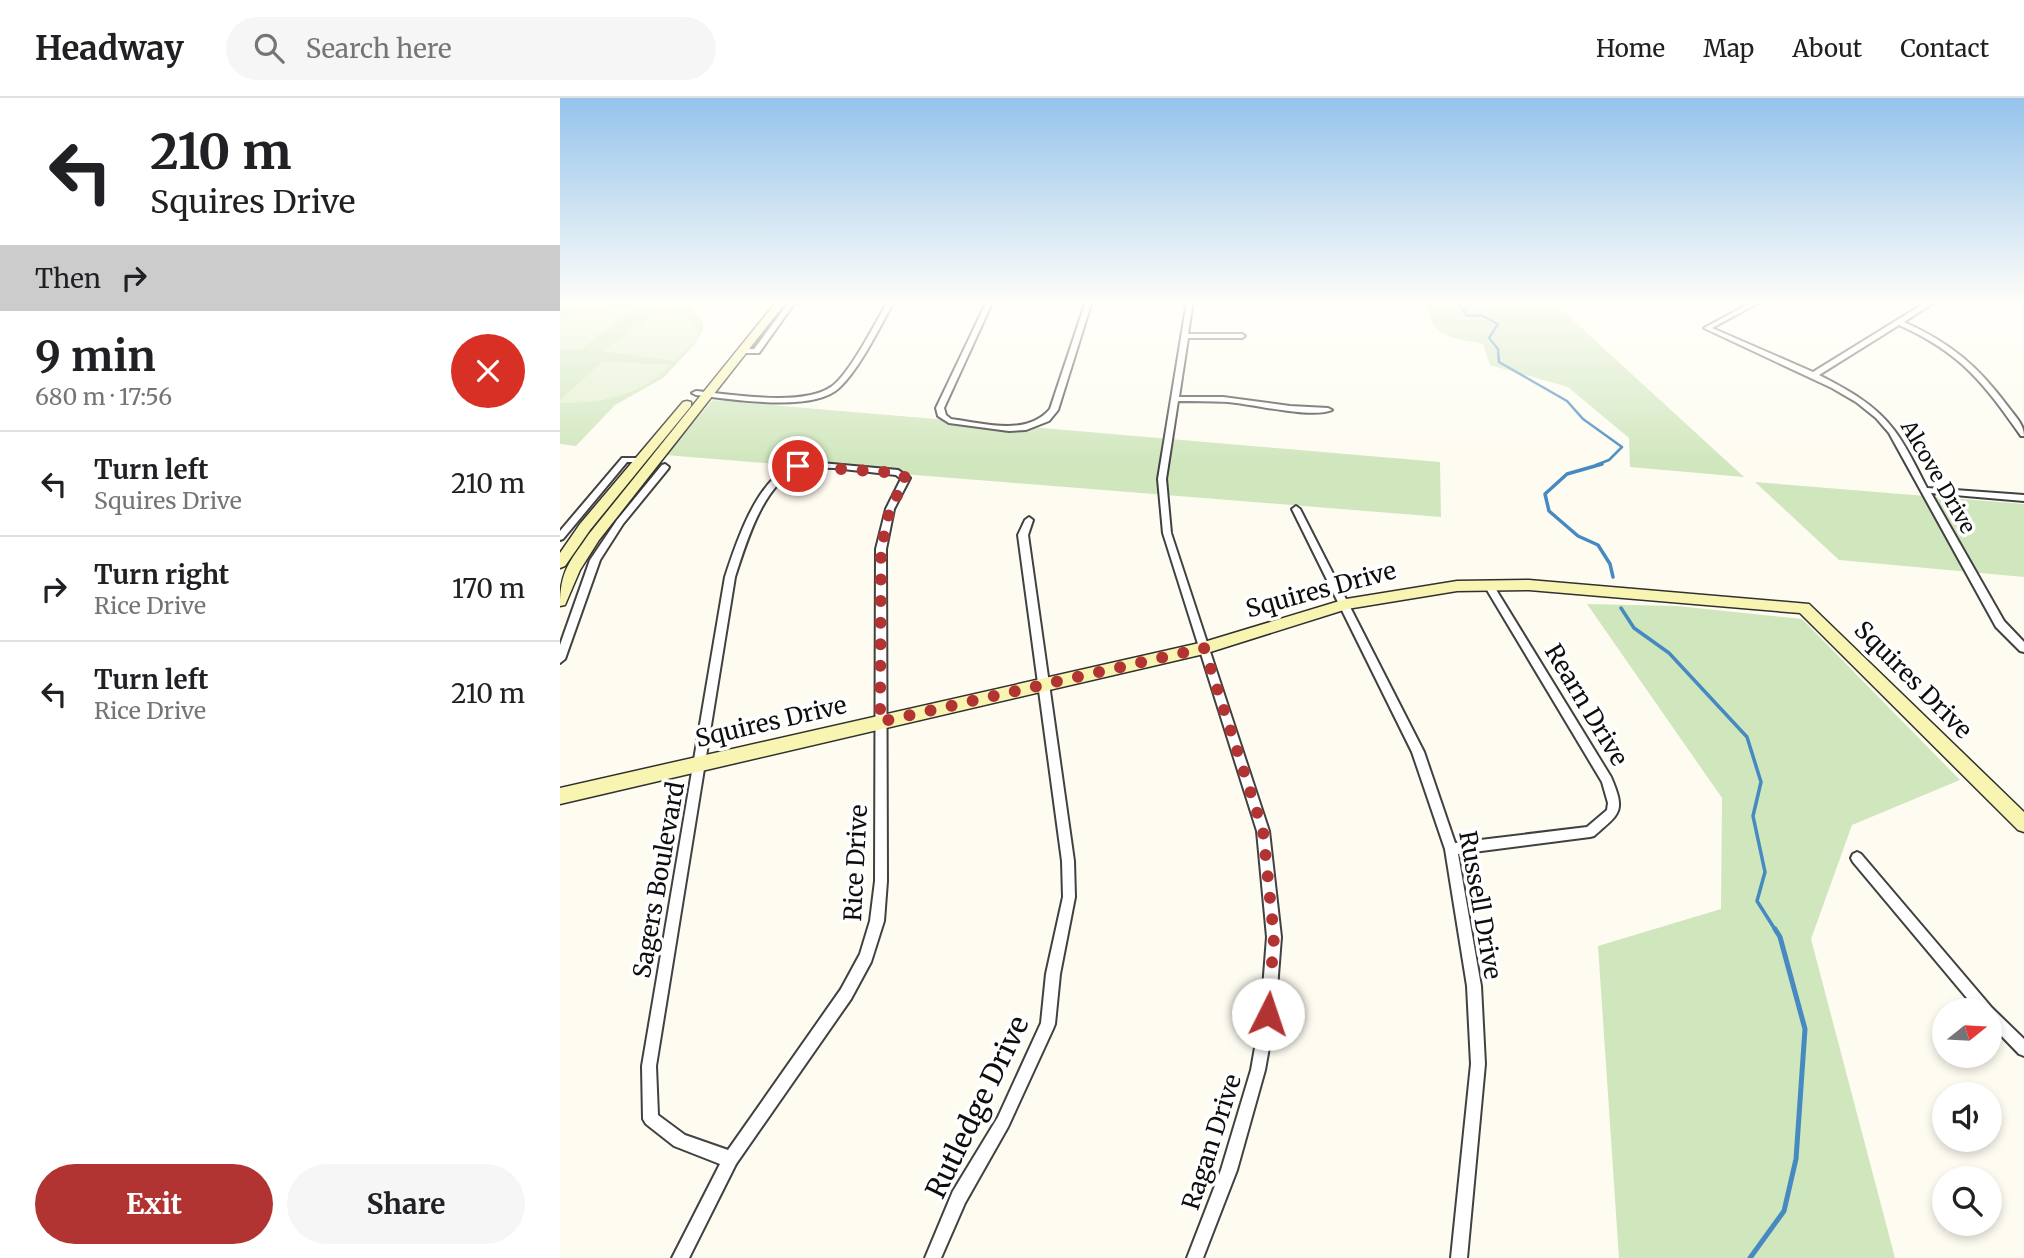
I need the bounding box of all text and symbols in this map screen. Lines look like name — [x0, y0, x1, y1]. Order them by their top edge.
search box — [226, 17, 716, 80]
text: Headway — [35, 28, 184, 69]
icon: search — [250, 29, 288, 67]
text: Search here — [306, 32, 452, 65]
text: Home — [1596, 33, 1665, 64]
text: Map — [1703, 33, 1754, 64]
text: About — [1792, 33, 1862, 64]
text: Contact — [1900, 33, 1989, 64]
text: 210 m — [150, 121, 291, 182]
icon: left — [35, 126, 126, 217]
text: Squires Drive — [150, 182, 356, 222]
icon: right — [115, 259, 153, 297]
text: Then — [35, 262, 101, 295]
text: 9 min — [35, 330, 156, 382]
button: close — [451, 334, 525, 408]
text: 680 m · 17:56 — [35, 382, 172, 411]
street label: Alcove Drive — [1895, 414, 1982, 538]
pin — [768, 436, 828, 496]
icon: arrive — [779, 447, 817, 485]
text: Turn left — [94, 453, 208, 486]
icon: left — [35, 465, 73, 503]
text: 210 m — [451, 467, 525, 500]
text: Squires Drive — [94, 486, 242, 515]
street label: Squires Drive — [1242, 555, 1399, 624]
text: Turn right — [94, 558, 229, 591]
icon: right — [35, 570, 73, 608]
text: 170 m — [452, 572, 525, 605]
text: Rice Drive — [94, 591, 206, 620]
street label: Squires Drive — [1848, 614, 1979, 745]
street label: Rearn Drive — [1538, 638, 1635, 771]
text: Turn left — [94, 663, 208, 696]
icon: left — [35, 675, 73, 713]
text: 210 m — [451, 677, 525, 710]
street label: Squires Drive — [692, 689, 849, 754]
text: Rice Drive — [94, 696, 206, 725]
street label: Sagers Boulevard — [626, 779, 691, 981]
street label: Rice Drive — [837, 804, 874, 922]
street label: Russell Drive — [1452, 828, 1509, 982]
position arrow — [1231, 977, 1305, 1051]
north arrow — [1932, 998, 2002, 1068]
map controls — [1932, 998, 2002, 1236]
street label: Rutledge Drive — [917, 1010, 1037, 1204]
street label: Ragan Drive — [1175, 1070, 1248, 1214]
button: sound — [1932, 1082, 2002, 1152]
button: Exit — [35, 1164, 273, 1244]
button: Share — [287, 1164, 525, 1244]
button: search — [1932, 1166, 2002, 1236]

